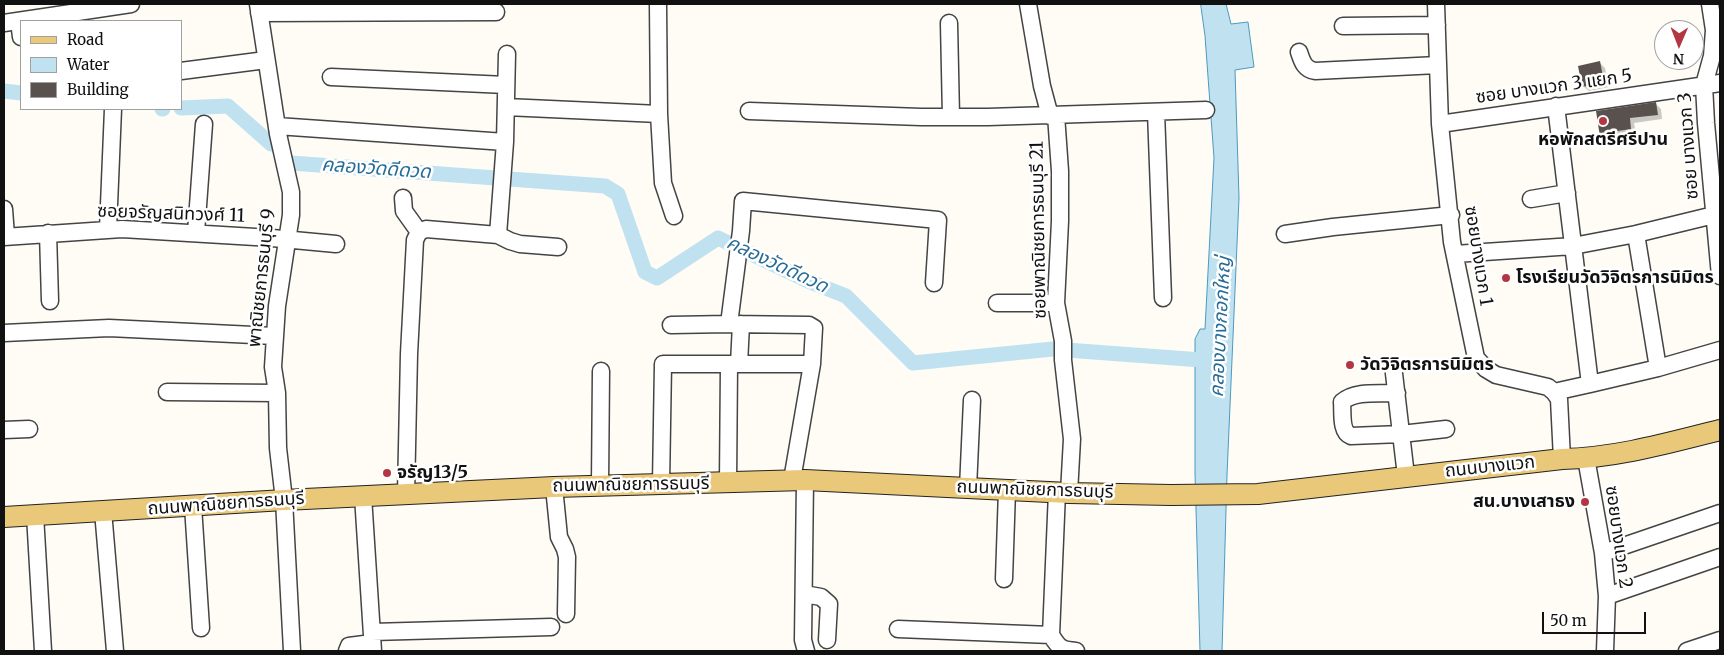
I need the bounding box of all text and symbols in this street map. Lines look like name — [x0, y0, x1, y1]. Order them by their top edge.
legend — [20, 20, 182, 110]
north arrow — [1654, 20, 1704, 70]
text: Road — [67, 30, 103, 49]
text: N — [1673, 50, 1684, 68]
text: Water — [67, 55, 109, 74]
street label: ซอย บางแวก 3 แยก 5 — [1474, 65, 1634, 109]
text: Building — [67, 80, 129, 99]
street label: ซอย บางแวก 3 — [1674, 92, 1704, 200]
marker: หอพักสตรีศรีปาน — [1597, 115, 1609, 127]
place label: หอพักสตรีศรีปาน — [1538, 129, 1668, 151]
street label: ซอยพาณิชยการธนบุรี 21 — [1027, 141, 1051, 319]
water label: คลองวัดดีดวด — [321, 154, 431, 184]
street label: ซอยจรัญสนิทวงศ์ 11 — [97, 201, 245, 227]
street label: ซอยบางแวก 1 — [1459, 204, 1497, 308]
street label: พาณิชยการธนบุรี 9 — [244, 208, 280, 348]
water label: คลองวัดดีดวด — [723, 232, 831, 298]
water label: คลองบางกอกใหญ่ — [1206, 256, 1236, 398]
place label: โรงเรียนวัดวิจิตรการนิมิตร — [1516, 267, 1714, 289]
marker: โรงเรียนวัดวิจิตรการนิมิตร — [1500, 272, 1512, 284]
place label: วัดวิจิตรการนิมิตร — [1360, 354, 1494, 376]
marker: วัดวิจิตรการนิมิตร — [1344, 359, 1356, 371]
street label: ถนนบางแวก — [1444, 452, 1536, 482]
place label: จรัญ13/5 — [397, 462, 468, 484]
marker: จรัญ13/5 — [381, 467, 393, 479]
street label: ถนนพาณิชยการธนบุรี — [552, 473, 710, 497]
street label: ถนนพาณิชยการธนบุรี — [956, 476, 1114, 504]
street label: ซอยบางแวก 2 — [1600, 484, 1636, 590]
street label: ถนนพาณิชยการธนบุรี — [147, 488, 305, 520]
place label: สน.บางเสาธง — [1473, 491, 1575, 513]
marker: สน.บางเสาธง — [1579, 496, 1591, 508]
scale bar — [1544, 602, 1648, 634]
text: 50 m — [1550, 611, 1587, 630]

